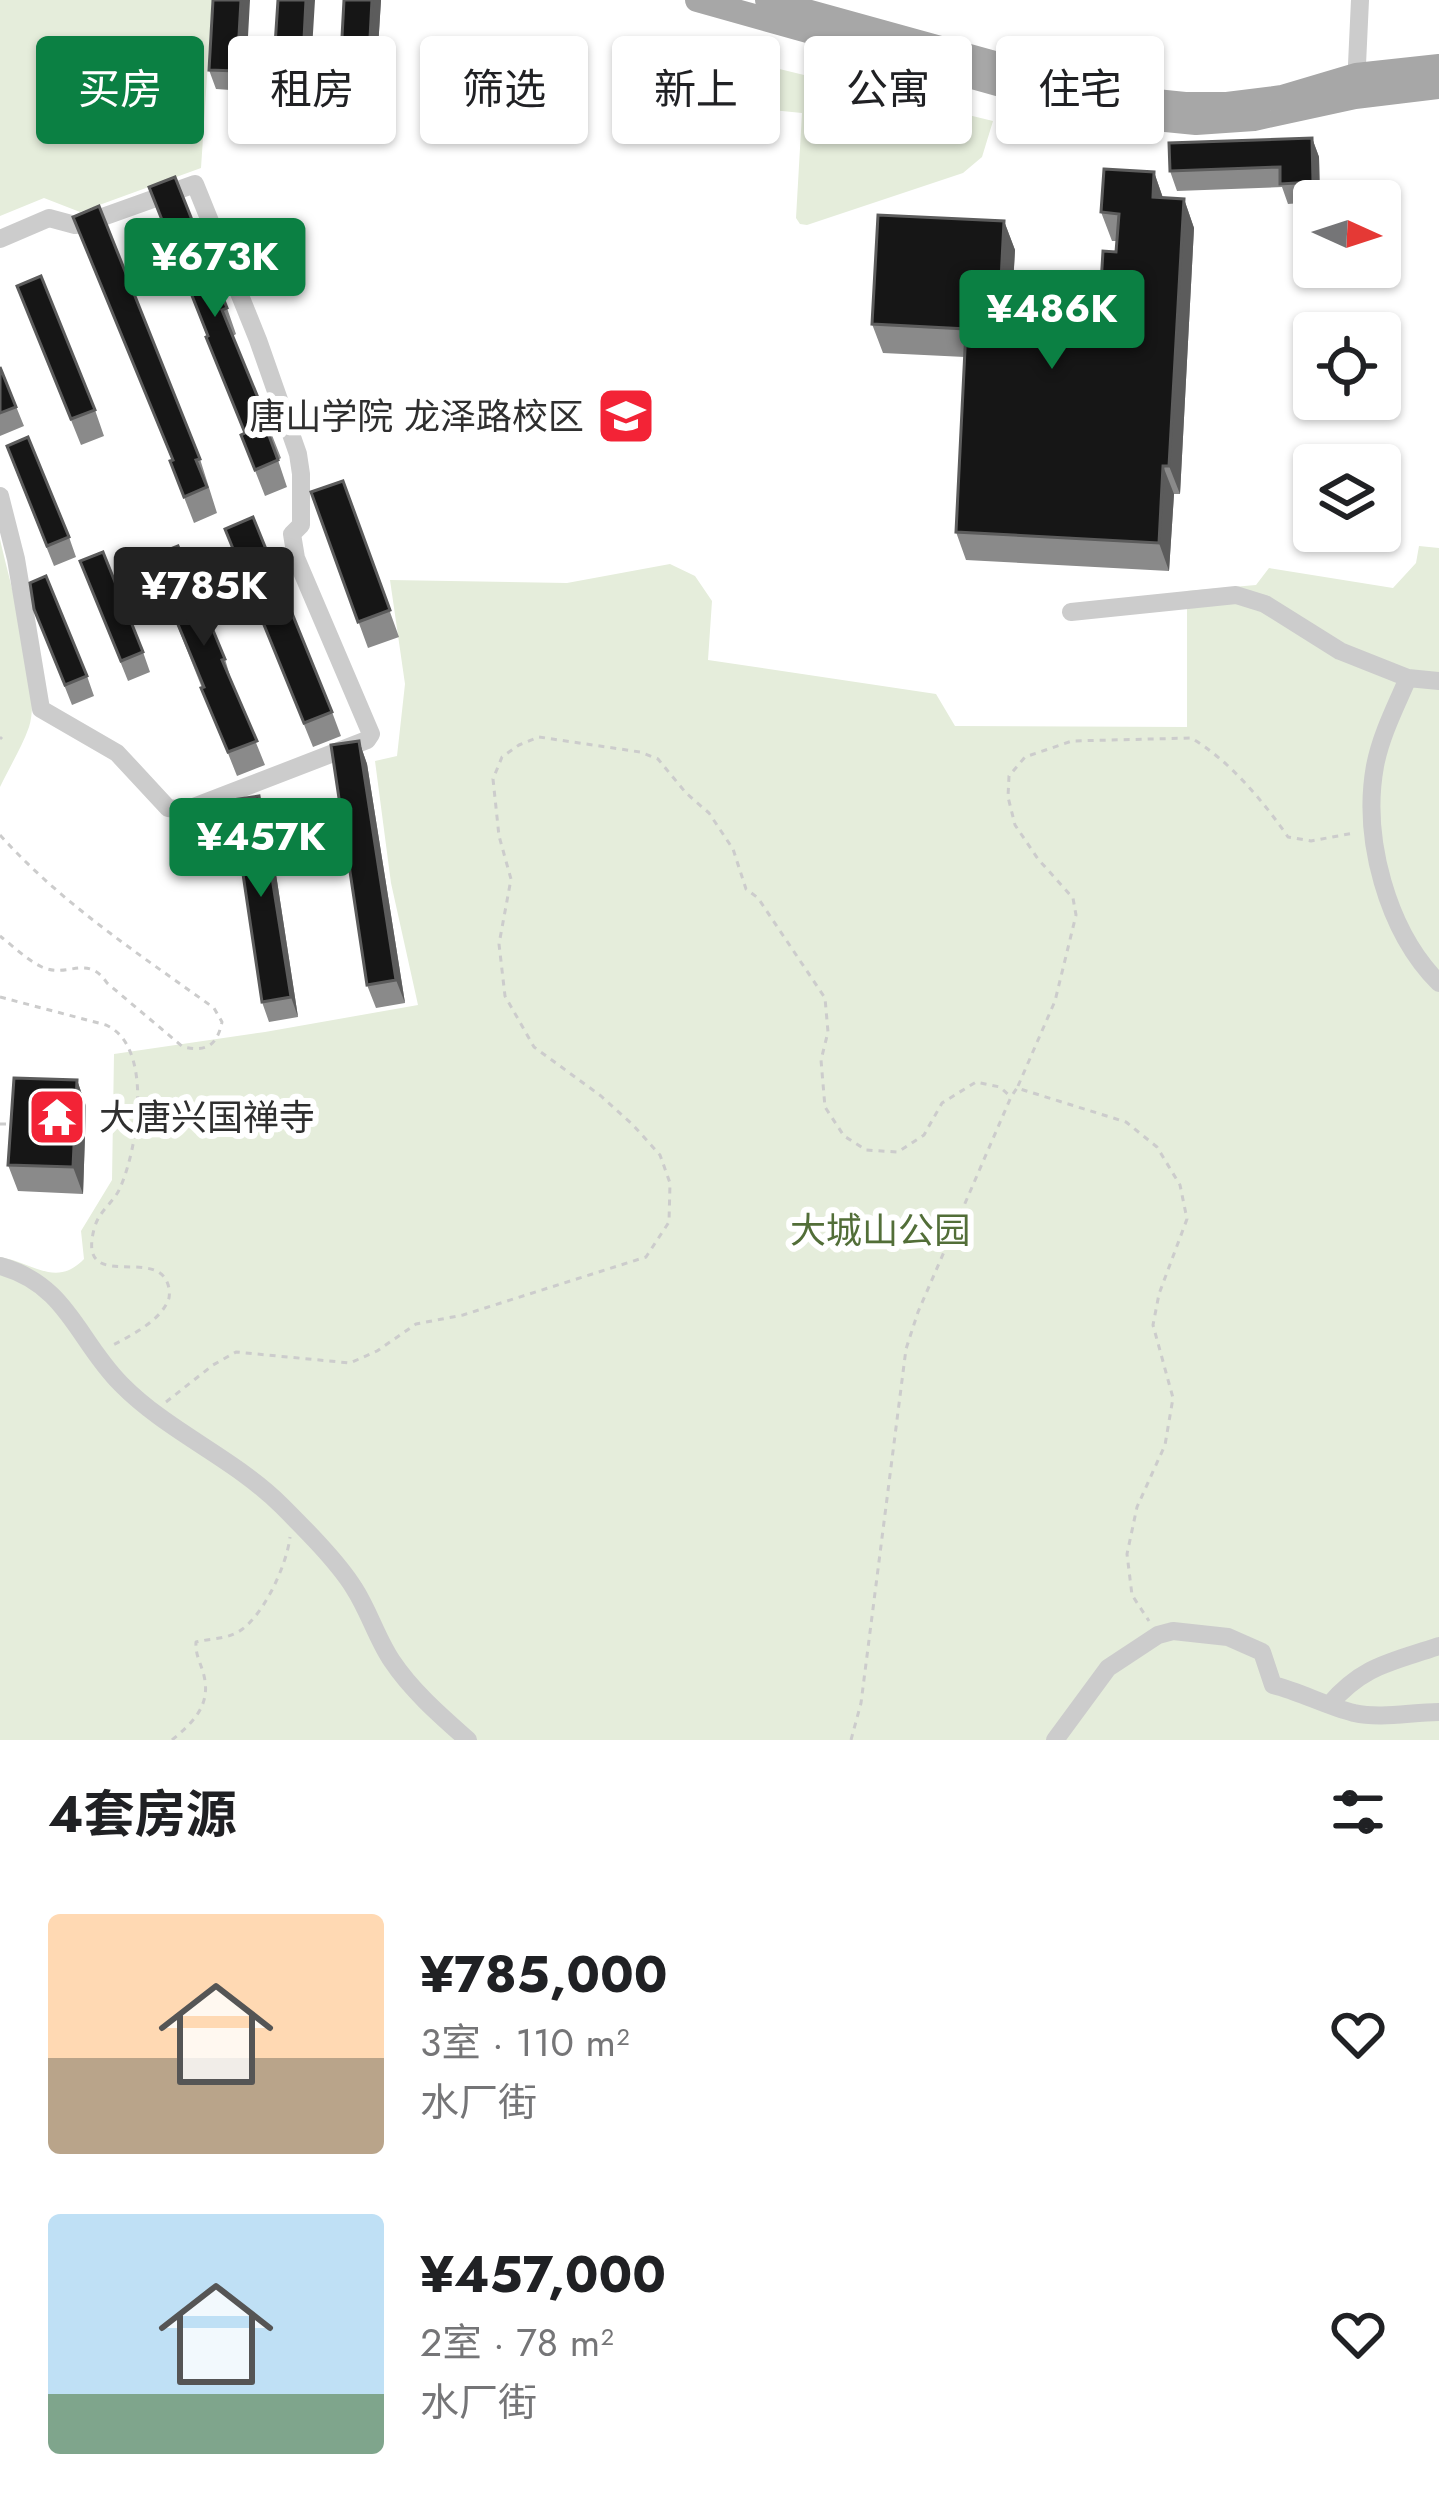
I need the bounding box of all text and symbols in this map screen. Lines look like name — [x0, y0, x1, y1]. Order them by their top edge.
chip: 买房 — [36, 36, 204, 144]
chip: 租房 — [228, 36, 396, 144]
chip: 筛选 — [420, 36, 588, 144]
chip: 新上 — [612, 36, 780, 144]
chip: 公寓 — [804, 36, 972, 144]
chip: 住宅 — [996, 36, 1164, 144]
north arrow — [1293, 180, 1401, 288]
map controls — [1293, 180, 1401, 552]
pin: ¥673K — [131, 218, 299, 320]
text: ¥673K — [151, 228, 279, 285]
pin: ¥486K — [968, 270, 1136, 372]
text: ¥486K — [986, 280, 1118, 337]
button: locate — [1293, 312, 1401, 420]
school or university icon: 唐山学院 龙泽路校区 — [595, 385, 657, 447]
place label: 唐山学院 龙泽路校区 — [249, 390, 584, 442]
button: layers — [1293, 444, 1401, 552]
pin: ¥785K — [120, 547, 288, 649]
text: ¥785K — [141, 557, 267, 614]
pin: ¥457K — [177, 798, 345, 900]
text: ¥457K — [196, 808, 326, 865]
temple icon: 大唐兴国禅寺 — [26, 1086, 88, 1148]
place label: 大唐兴国禅寺 — [99, 1091, 315, 1143]
park label: 大城山公园 — [790, 1204, 970, 1256]
text: 4套房源 — [48, 1777, 237, 1851]
icon: filters — [1325, 1779, 1391, 1845]
text: ¥785,000 — [420, 1937, 668, 2011]
icon: home — [144, 1962, 288, 2106]
icon: heart — [1325, 2001, 1391, 2067]
text: 3室 · 110 m² — [420, 2014, 630, 2071]
text: 水厂街 — [420, 2074, 537, 2131]
text: ¥457,000 — [420, 2237, 666, 2311]
icon: home — [144, 2262, 288, 2406]
icon: heart — [1325, 2301, 1391, 2367]
text: 2室 · 78 m² — [420, 2314, 614, 2371]
text: 水厂街 — [420, 2374, 537, 2431]

